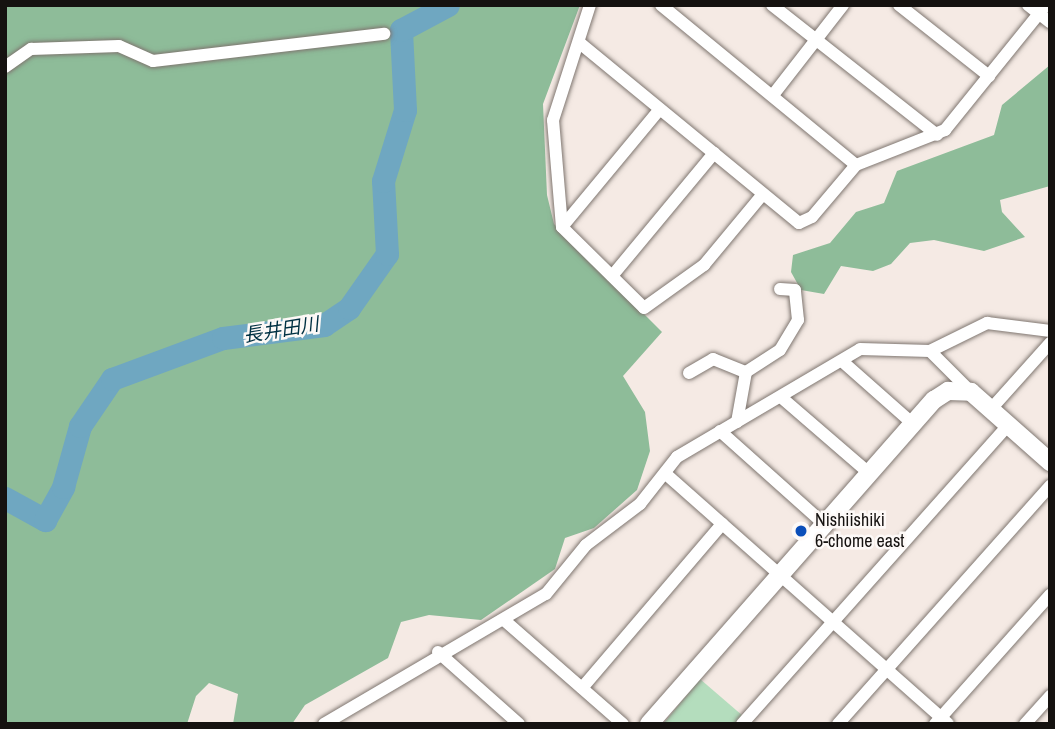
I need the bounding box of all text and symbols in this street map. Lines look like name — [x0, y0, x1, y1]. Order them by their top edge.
water label: 長井田川 — [242, 313, 320, 347]
place label: Nishiishiki 6-chome east — [815, 510, 904, 552]
marker: Nishiishiki 6-chome east — [793, 523, 809, 539]

